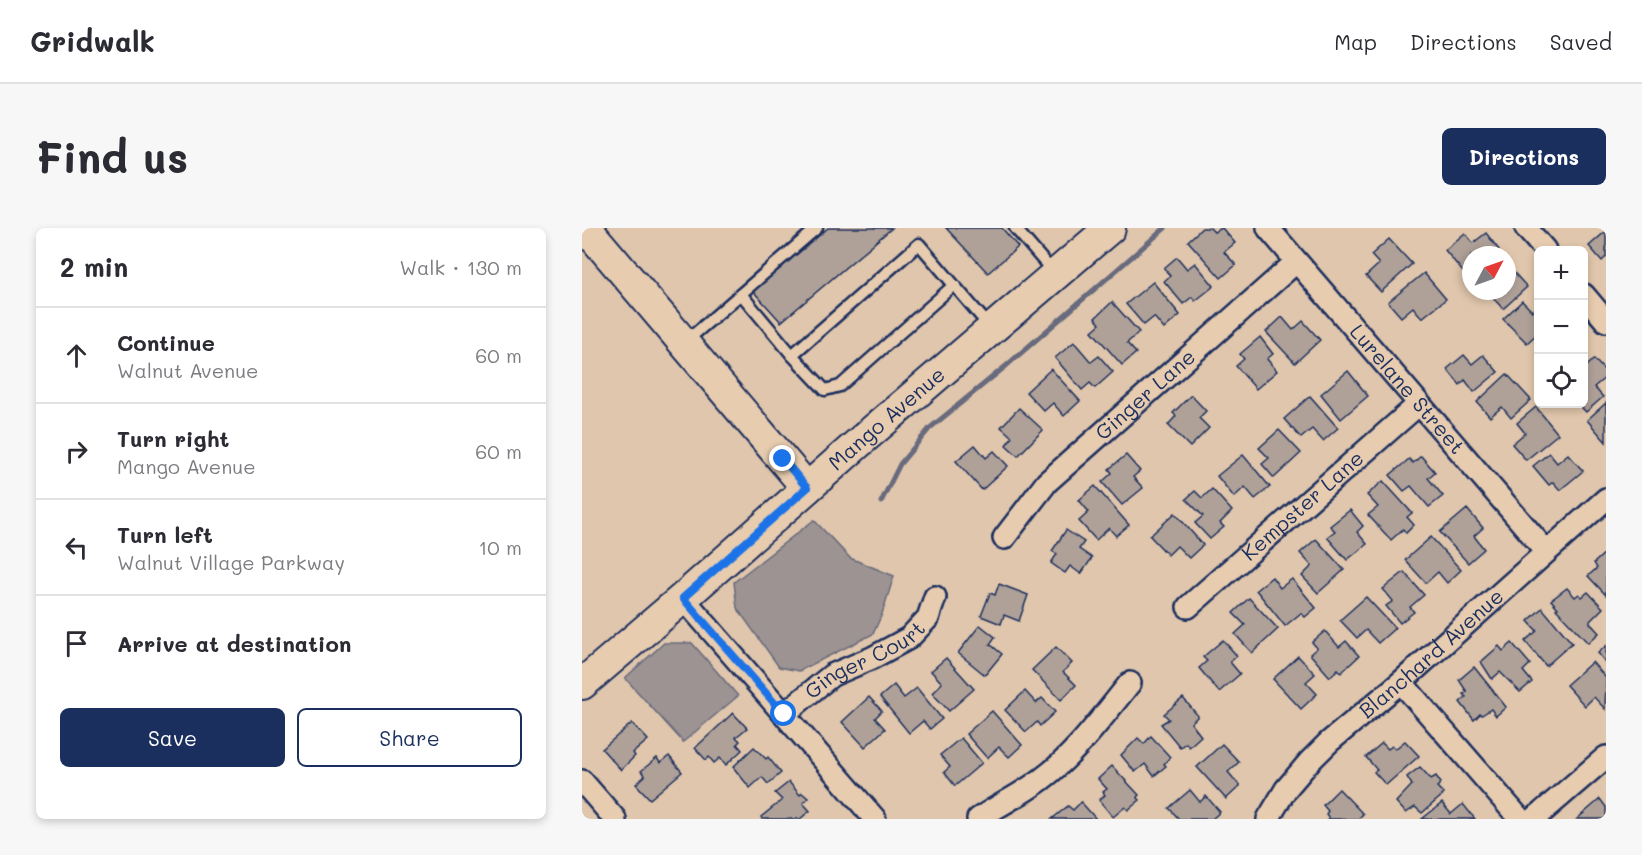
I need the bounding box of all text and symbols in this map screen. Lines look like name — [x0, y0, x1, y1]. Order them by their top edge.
text: Gridwalk — [30, 23, 155, 59]
text: Map — [1334, 28, 1377, 55]
text: Directions — [1410, 28, 1517, 55]
text: Saved — [1550, 28, 1612, 55]
button: Directions — [1442, 128, 1606, 185]
text: Find us — [36, 129, 188, 184]
north arrow — [1462, 246, 1516, 300]
map controls — [1534, 246, 1588, 408]
button: + — [1534, 246, 1588, 300]
text: 2 min — [60, 250, 128, 284]
text: Walk · 130 m — [399, 254, 522, 280]
button: − — [1534, 300, 1588, 354]
street label: Lurelane Street — [1345, 318, 1471, 459]
text: Continue — [117, 328, 215, 357]
icon: ahead — [60, 339, 93, 372]
text: 60 m — [475, 342, 522, 368]
street label: Ginger Lane — [1089, 342, 1200, 445]
button: locate — [1534, 354, 1588, 408]
text: Walnut Avenue — [117, 357, 258, 383]
street label: Mango Avenue — [822, 360, 950, 476]
text: Turn right — [117, 424, 229, 453]
icon: right — [60, 435, 93, 468]
text: 60 m — [475, 438, 522, 464]
street label: Kempster Lane — [1235, 444, 1369, 566]
route end — [769, 445, 795, 471]
text: Mango Avenue — [117, 453, 256, 479]
text: Turn left — [117, 520, 213, 549]
icon: left — [60, 531, 93, 564]
text: 10 m — [478, 534, 522, 560]
text: Walnut Village Parkway — [117, 549, 345, 575]
street label: Blanchard Avenue — [1353, 582, 1508, 723]
street label: Ginger Court — [798, 615, 930, 704]
icon: arrive — [60, 627, 93, 660]
text: Arrive at destination — [117, 629, 352, 658]
route start — [770, 700, 796, 726]
button: Save — [60, 708, 285, 767]
button: Share — [297, 708, 522, 767]

